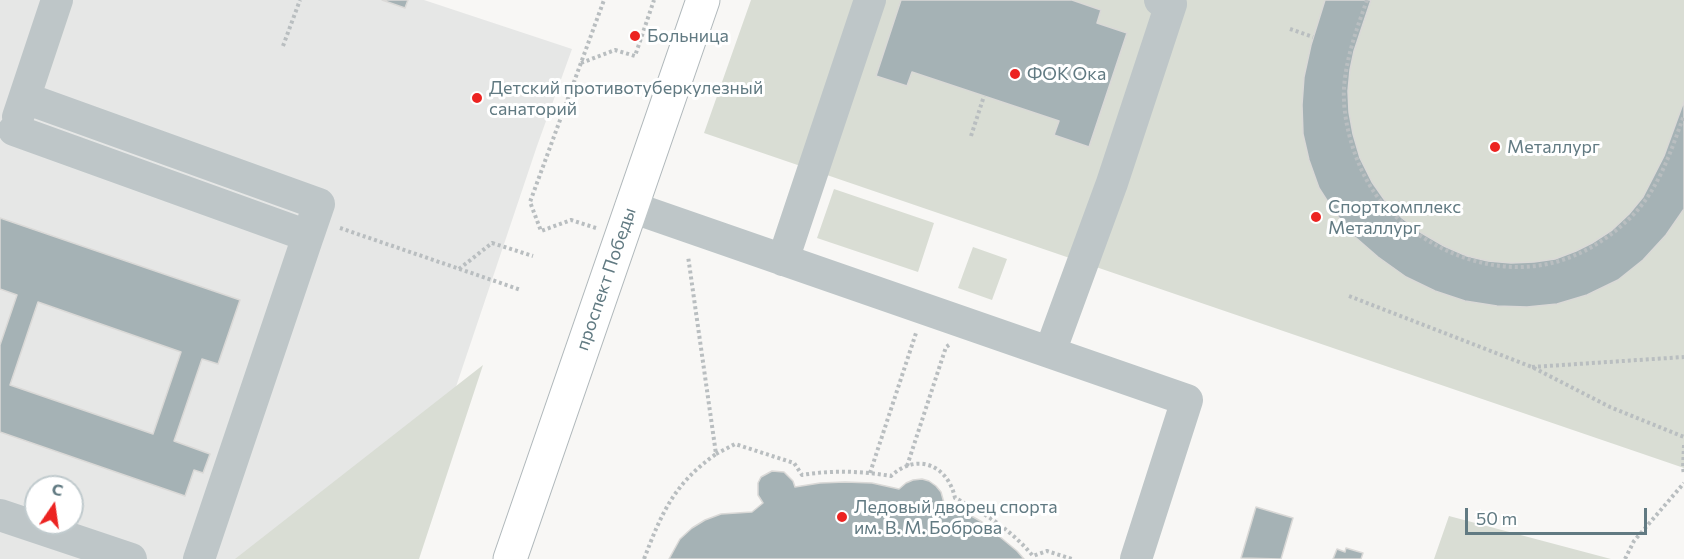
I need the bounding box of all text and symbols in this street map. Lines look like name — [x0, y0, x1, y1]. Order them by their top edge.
place label: Больница — [647, 25, 729, 47]
marker: Больница — [628, 29, 642, 43]
place label: ФОК Ока — [1027, 63, 1106, 85]
marker: ФОК Ока — [1008, 67, 1022, 81]
place label: Детский противотуберкулезный санаторий — [489, 77, 763, 119]
marker: Детский противотуберкулезный санаторий — [470, 91, 484, 105]
place label: Металлург — [1507, 136, 1600, 158]
marker: Металлург — [1488, 140, 1502, 154]
place label: Спорткомплекс Металлург — [1328, 196, 1461, 238]
street label: проспект Победы — [571, 205, 641, 353]
marker: Спорткомплекс Металлург — [1309, 210, 1323, 224]
north arrow — [24, 475, 84, 535]
text: С — [50, 478, 65, 499]
place label: Ледовый дворец спорта им. В. М. Боброва — [854, 496, 1058, 538]
scale bar — [1468, 496, 1650, 534]
text: 50 m — [1476, 507, 1517, 529]
marker: Ледовый дворец спорта им. В. М. Боброва — [835, 510, 849, 524]

